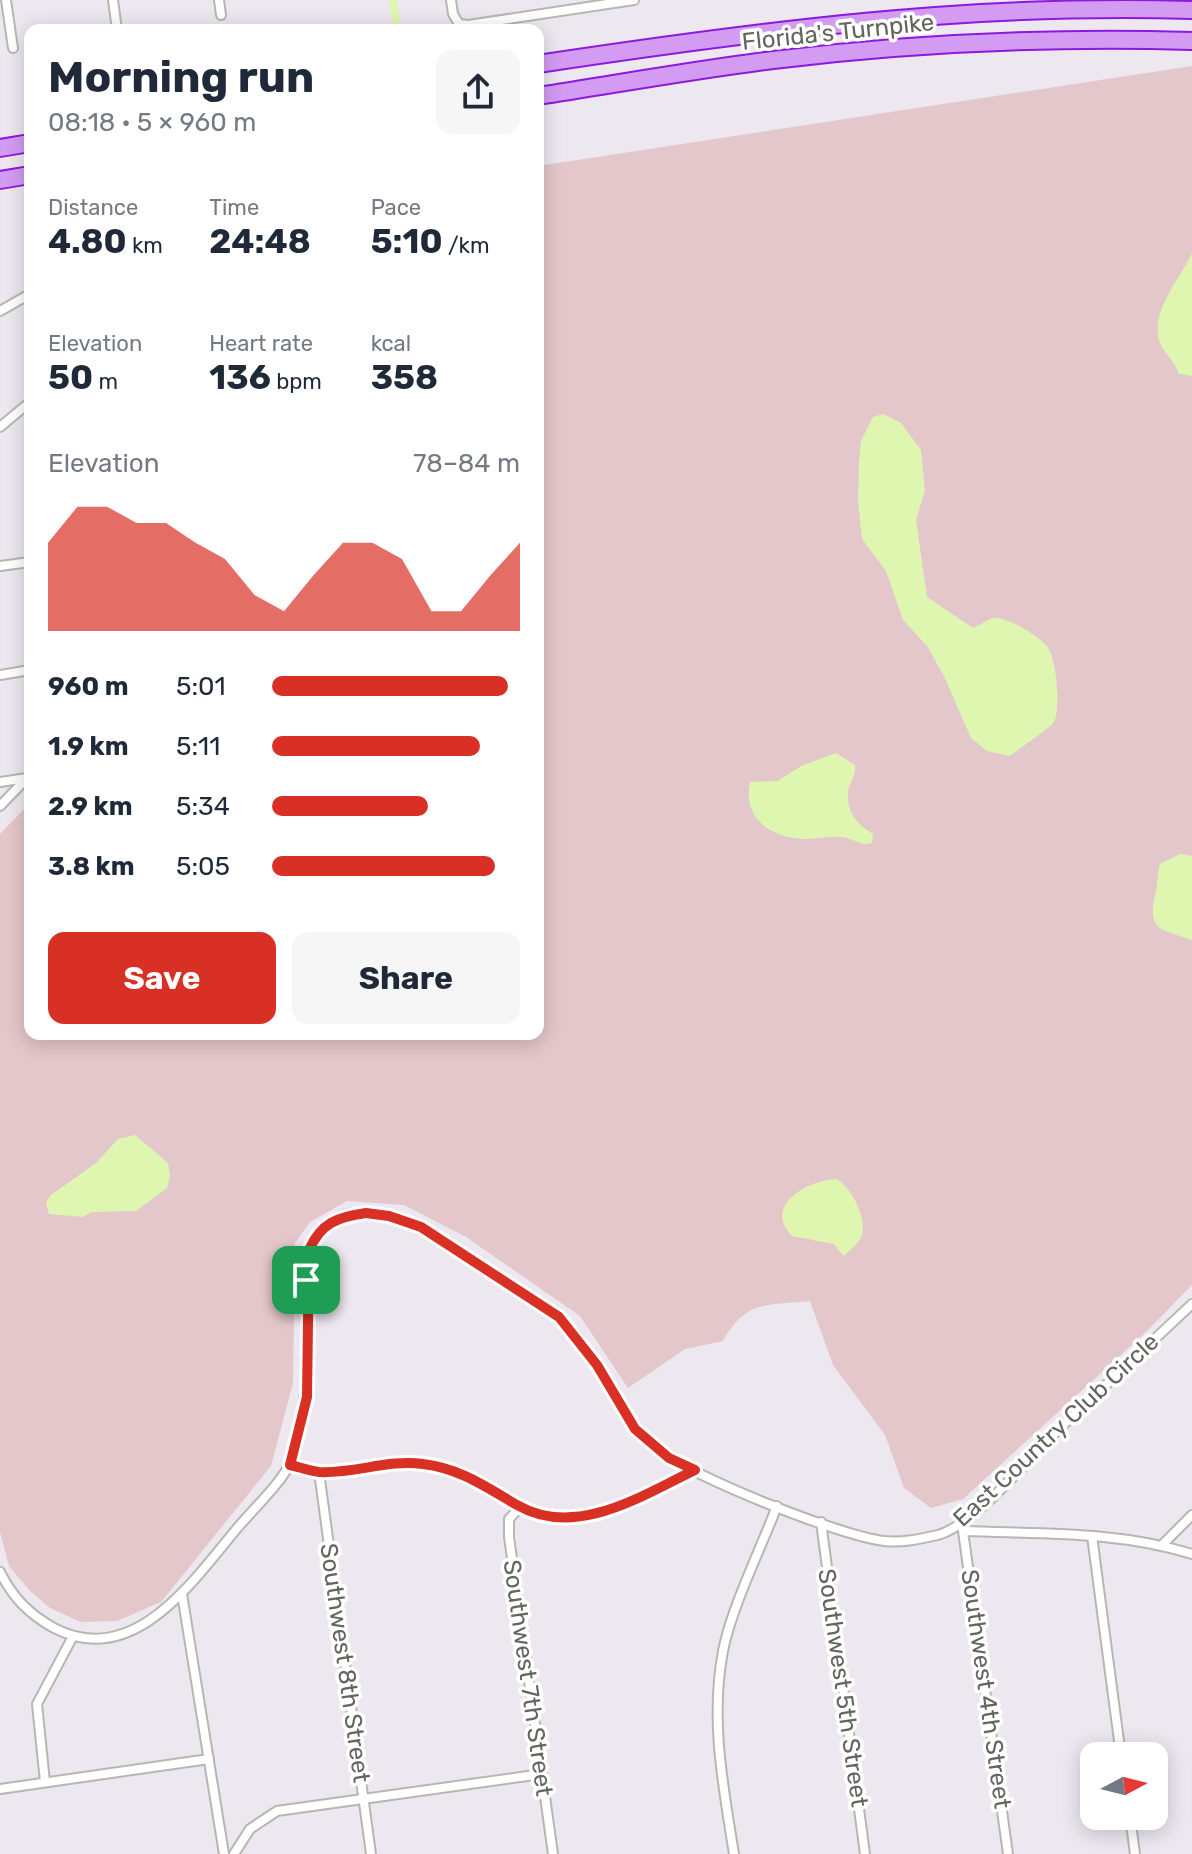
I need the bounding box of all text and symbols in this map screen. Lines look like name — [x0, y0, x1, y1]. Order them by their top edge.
street label: Florida's Turnpike — [740, 8, 936, 56]
button: share — [436, 50, 520, 134]
text: Morning run — [48, 51, 314, 103]
text: 08:18 · 5 × 960 m — [48, 107, 256, 138]
text: Distance — [48, 194, 138, 221]
text: Time — [209, 194, 259, 221]
text: Pace — [371, 194, 421, 221]
text: 4.80 — [48, 221, 127, 262]
text: 24:48 — [209, 221, 311, 262]
text: 5:10 — [371, 221, 443, 262]
text: km — [127, 232, 163, 259]
text: /km — [443, 232, 489, 259]
text: Elevation — [48, 330, 142, 357]
text: Heart rate — [209, 330, 313, 357]
text: kcal — [371, 330, 411, 357]
text: 50 — [48, 357, 93, 398]
text: 136 — [209, 357, 271, 398]
text: 358 — [371, 357, 438, 398]
text: m — [93, 368, 118, 395]
text: bpm — [271, 368, 322, 395]
text: Elevation — [48, 448, 159, 479]
text: 78–84 m — [413, 448, 520, 479]
text: 960 m — [48, 671, 129, 702]
text: 5:01 — [176, 671, 226, 702]
text: 1.9 km — [48, 731, 129, 762]
text: 5:11 — [176, 731, 220, 762]
text: 2.9 km — [48, 791, 132, 822]
text: 5:34 — [176, 791, 230, 822]
text: 3.8 km — [48, 851, 135, 882]
text: 5:05 — [176, 851, 230, 882]
button: Save — [48, 932, 276, 1024]
button: Share — [292, 932, 520, 1024]
pin — [272, 1246, 340, 1314]
icon: arrive — [284, 1258, 328, 1302]
street label: East Country Club Circle — [948, 1328, 1164, 1532]
street label: Southwest 8th Street — [314, 1542, 376, 1784]
street label: Southwest 7th Street — [498, 1558, 558, 1798]
street label: Southwest 5th Street — [812, 1567, 874, 1809]
street label: Southwest 4th Street — [955, 1568, 1017, 1810]
north arrow — [1080, 1742, 1168, 1830]
map controls — [1080, 1742, 1168, 1830]

